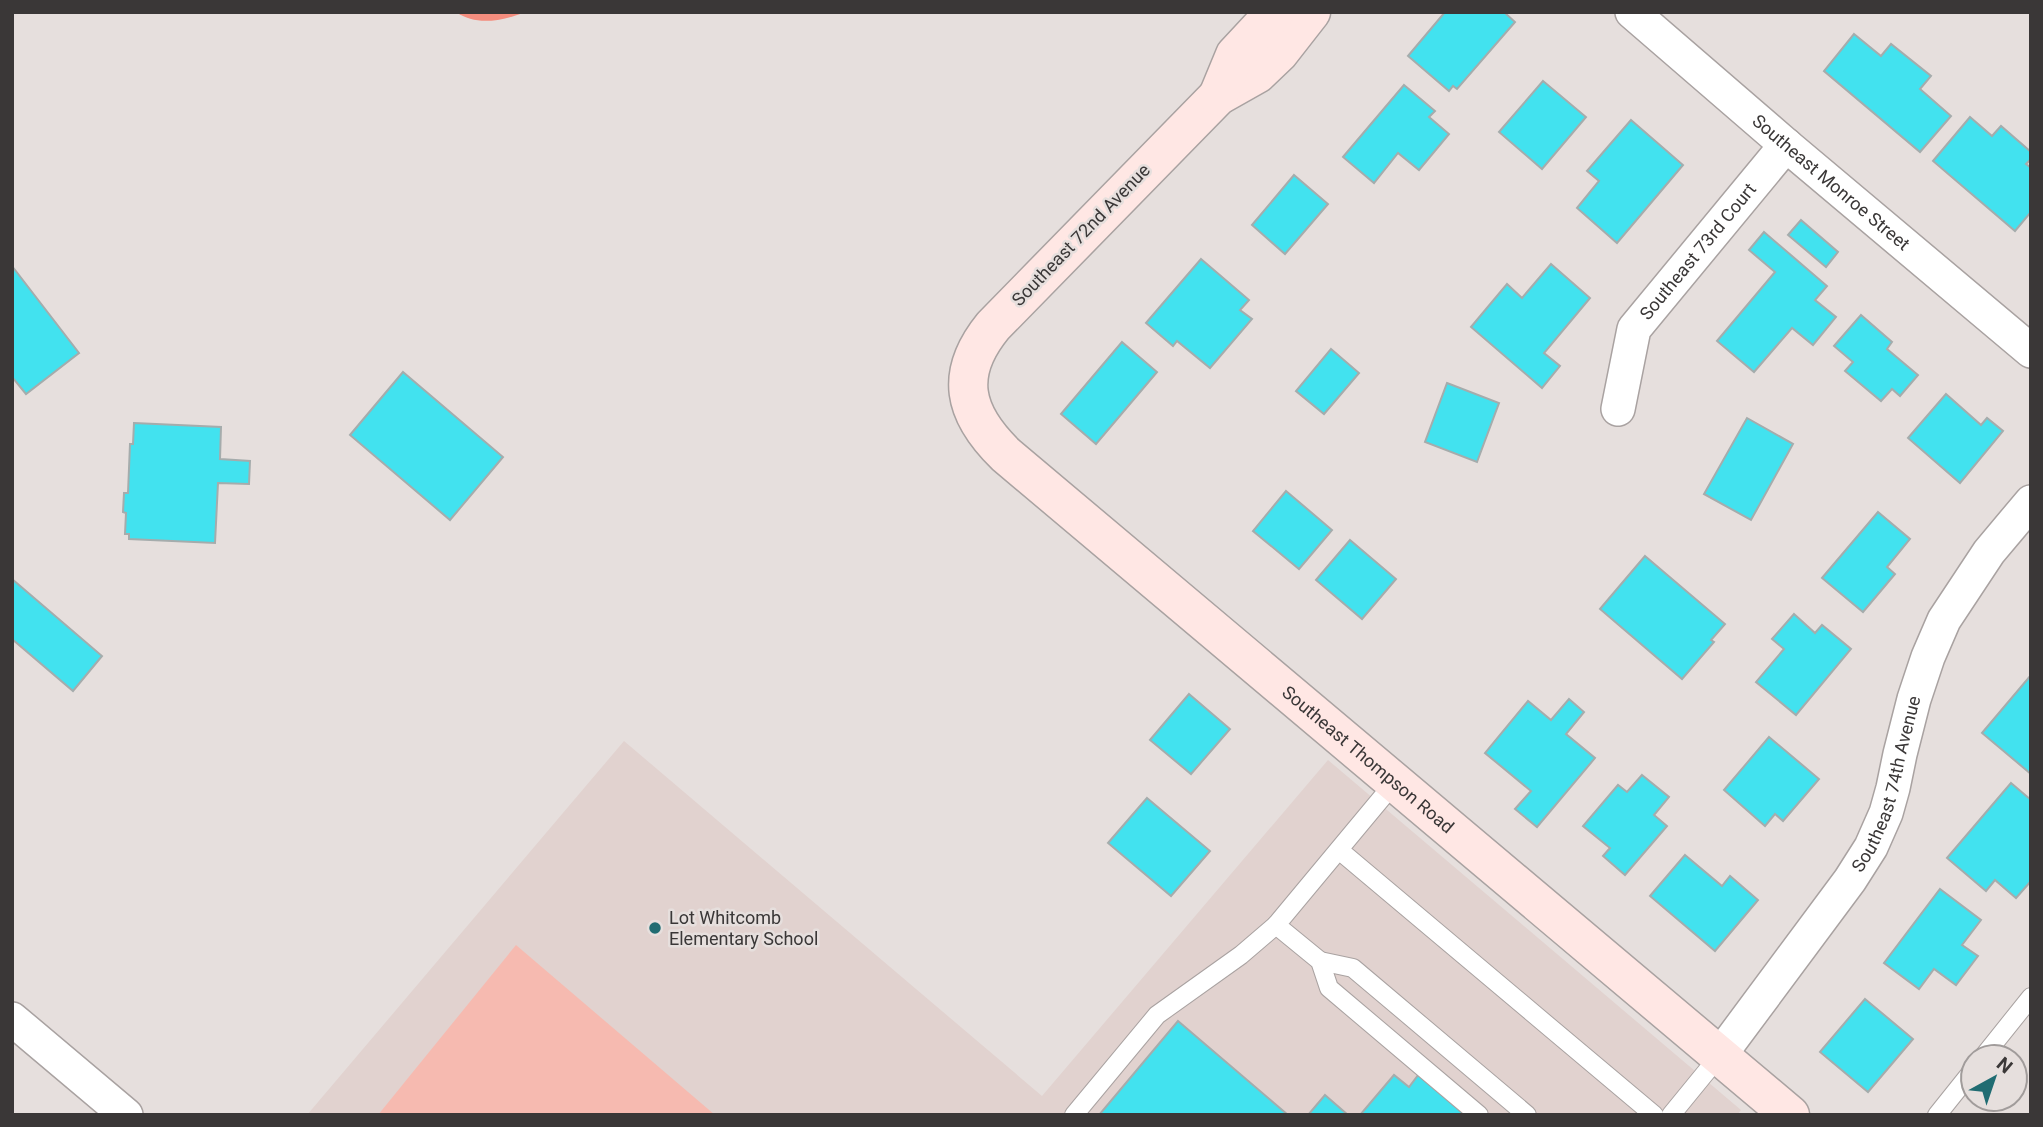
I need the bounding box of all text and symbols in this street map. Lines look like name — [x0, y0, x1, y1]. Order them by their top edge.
street label: Southeast Monroe Street — [1748, 110, 1914, 255]
street label: Southeast 72nd Avenue — [1007, 159, 1154, 310]
street label: Southeast 73rd Court — [1635, 179, 1760, 324]
street label: Southeast Thompson Road — [1278, 681, 1458, 837]
street label: Southeast 74th Avenue — [1847, 694, 1924, 876]
place label: Lot Whitcomb Elementary School — [669, 907, 818, 949]
marker: Lot Whitcomb Elementary School — [647, 920, 663, 936]
north arrow — [1959, 1043, 2029, 1113]
text: N — [1992, 1052, 2017, 1078]

